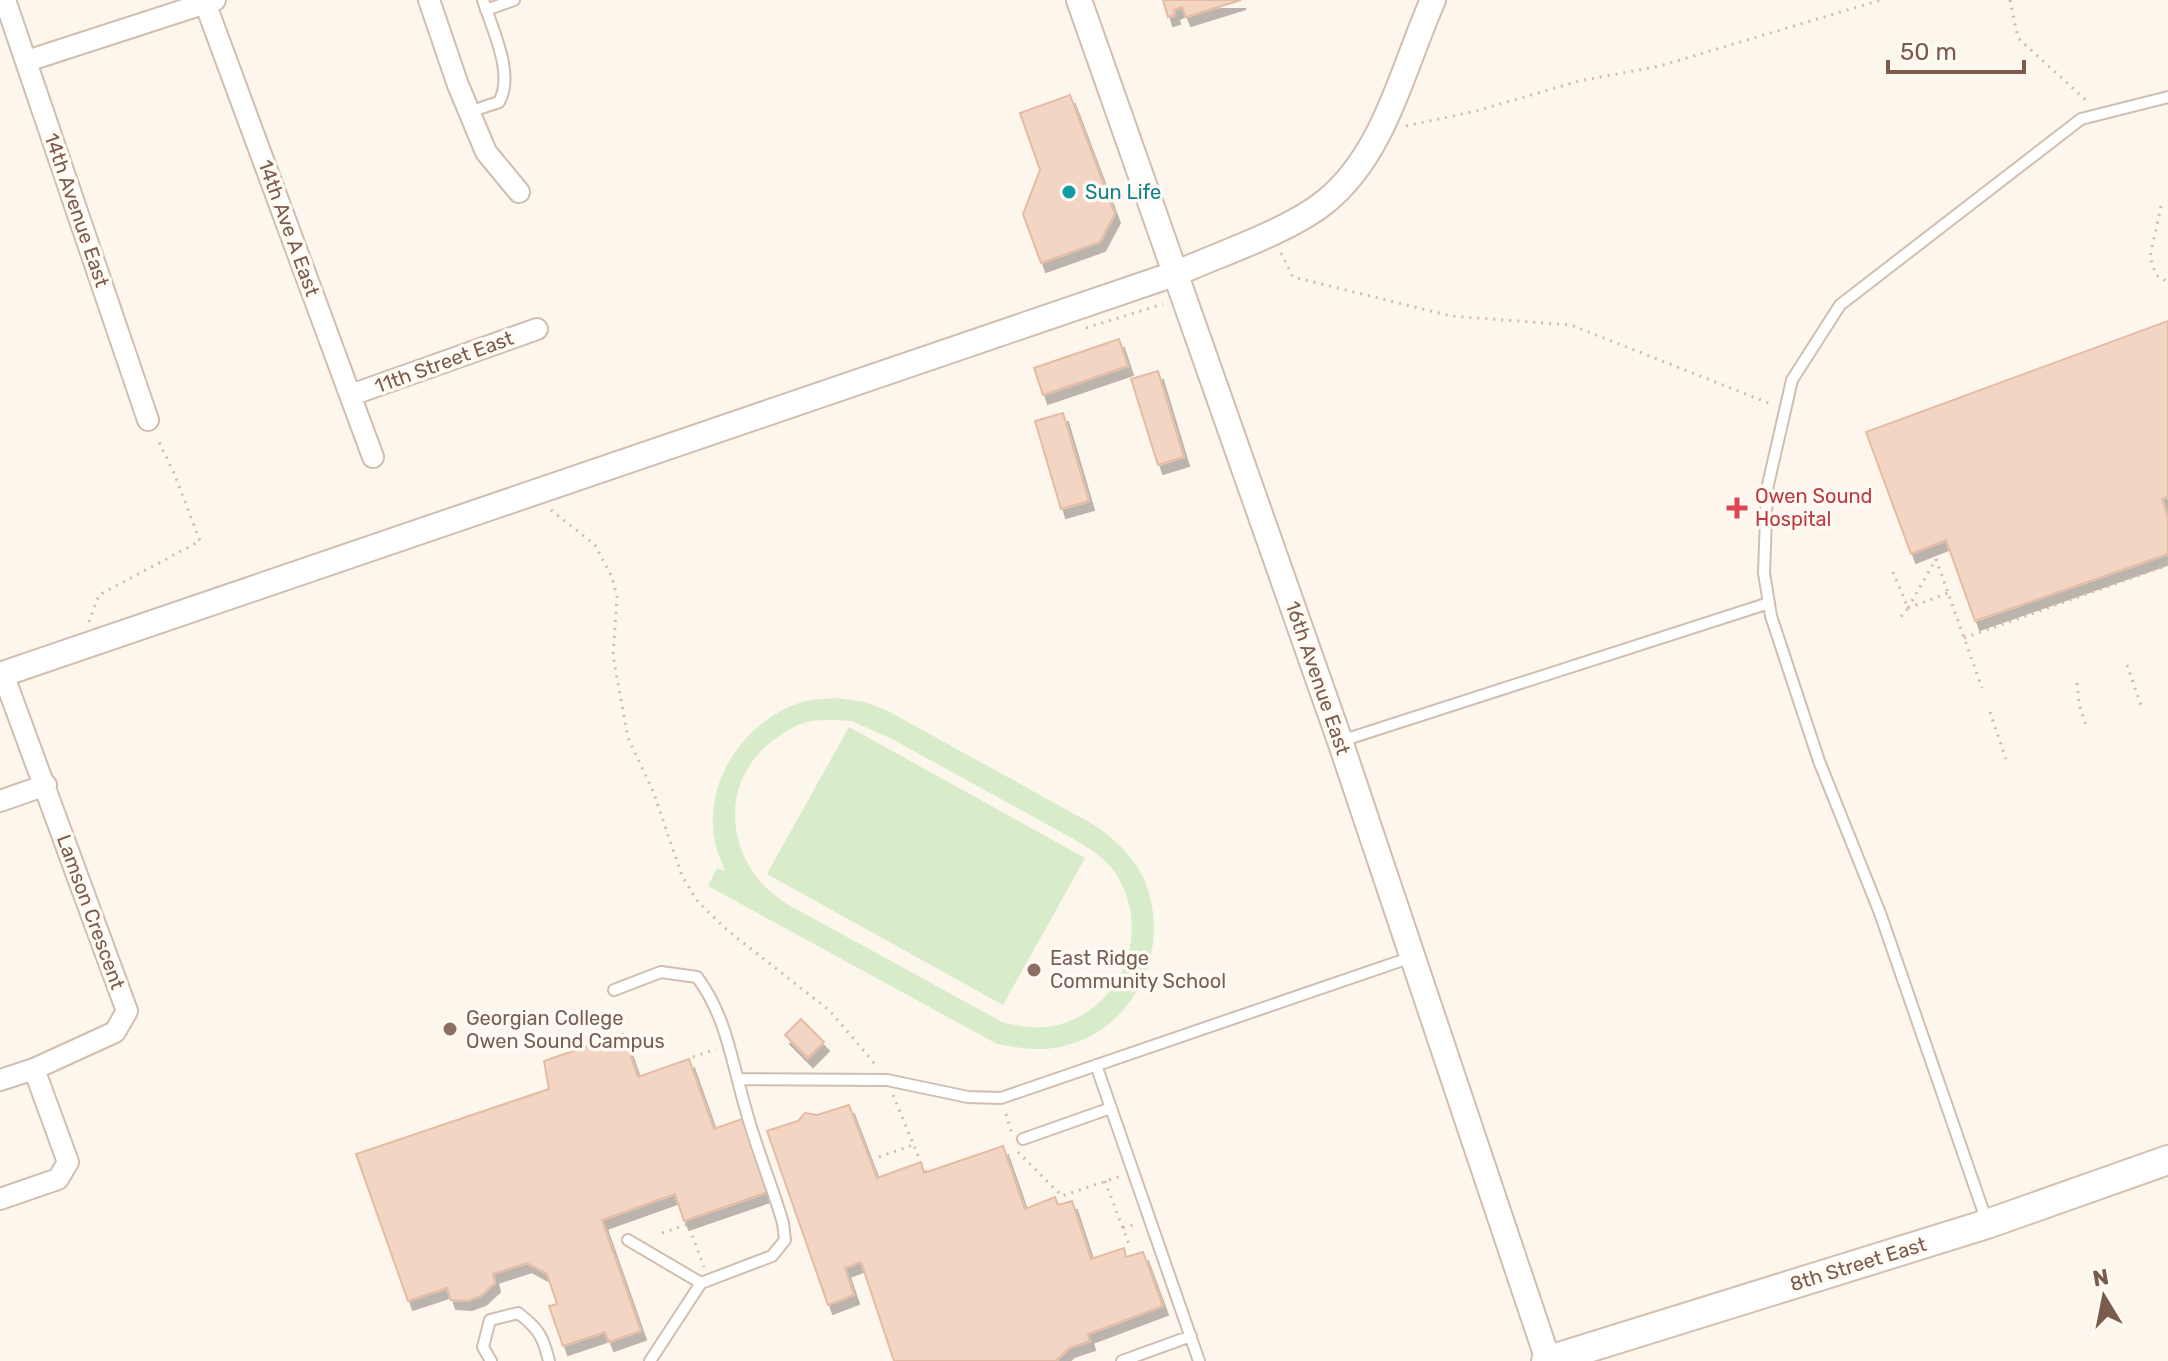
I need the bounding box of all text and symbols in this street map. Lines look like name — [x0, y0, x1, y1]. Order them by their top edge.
scale bar — [1888, 24, 2024, 74]
text: 50 m — [1900, 38, 1957, 66]
street label: 14th Avenue East — [39, 130, 115, 290]
street label: 14th Ave A East — [253, 157, 325, 300]
place label: Sun Life — [1085, 180, 1161, 204]
marker: Sun Life — [1060, 183, 1078, 201]
street label: 11th Street East — [371, 326, 517, 398]
place label: Owen Sound Hospital — [1755, 484, 1873, 531]
marker: Owen Sound Hospital — [1726, 497, 1748, 519]
street label: 16th Avenue East — [1280, 598, 1356, 758]
street label: Lamson Crescent — [52, 831, 130, 993]
place label: East Ridge Community School — [1050, 946, 1226, 993]
marker: East Ridge Community School — [1025, 961, 1043, 979]
place label: Georgian College Owen Sound Campus — [466, 1006, 665, 1053]
marker: Georgian College Owen Sound Campus — [441, 1020, 459, 1038]
street label: 8th Street East — [1787, 1232, 1929, 1296]
north arrow — [2064, 1257, 2144, 1337]
text: N — [2090, 1263, 2111, 1292]

